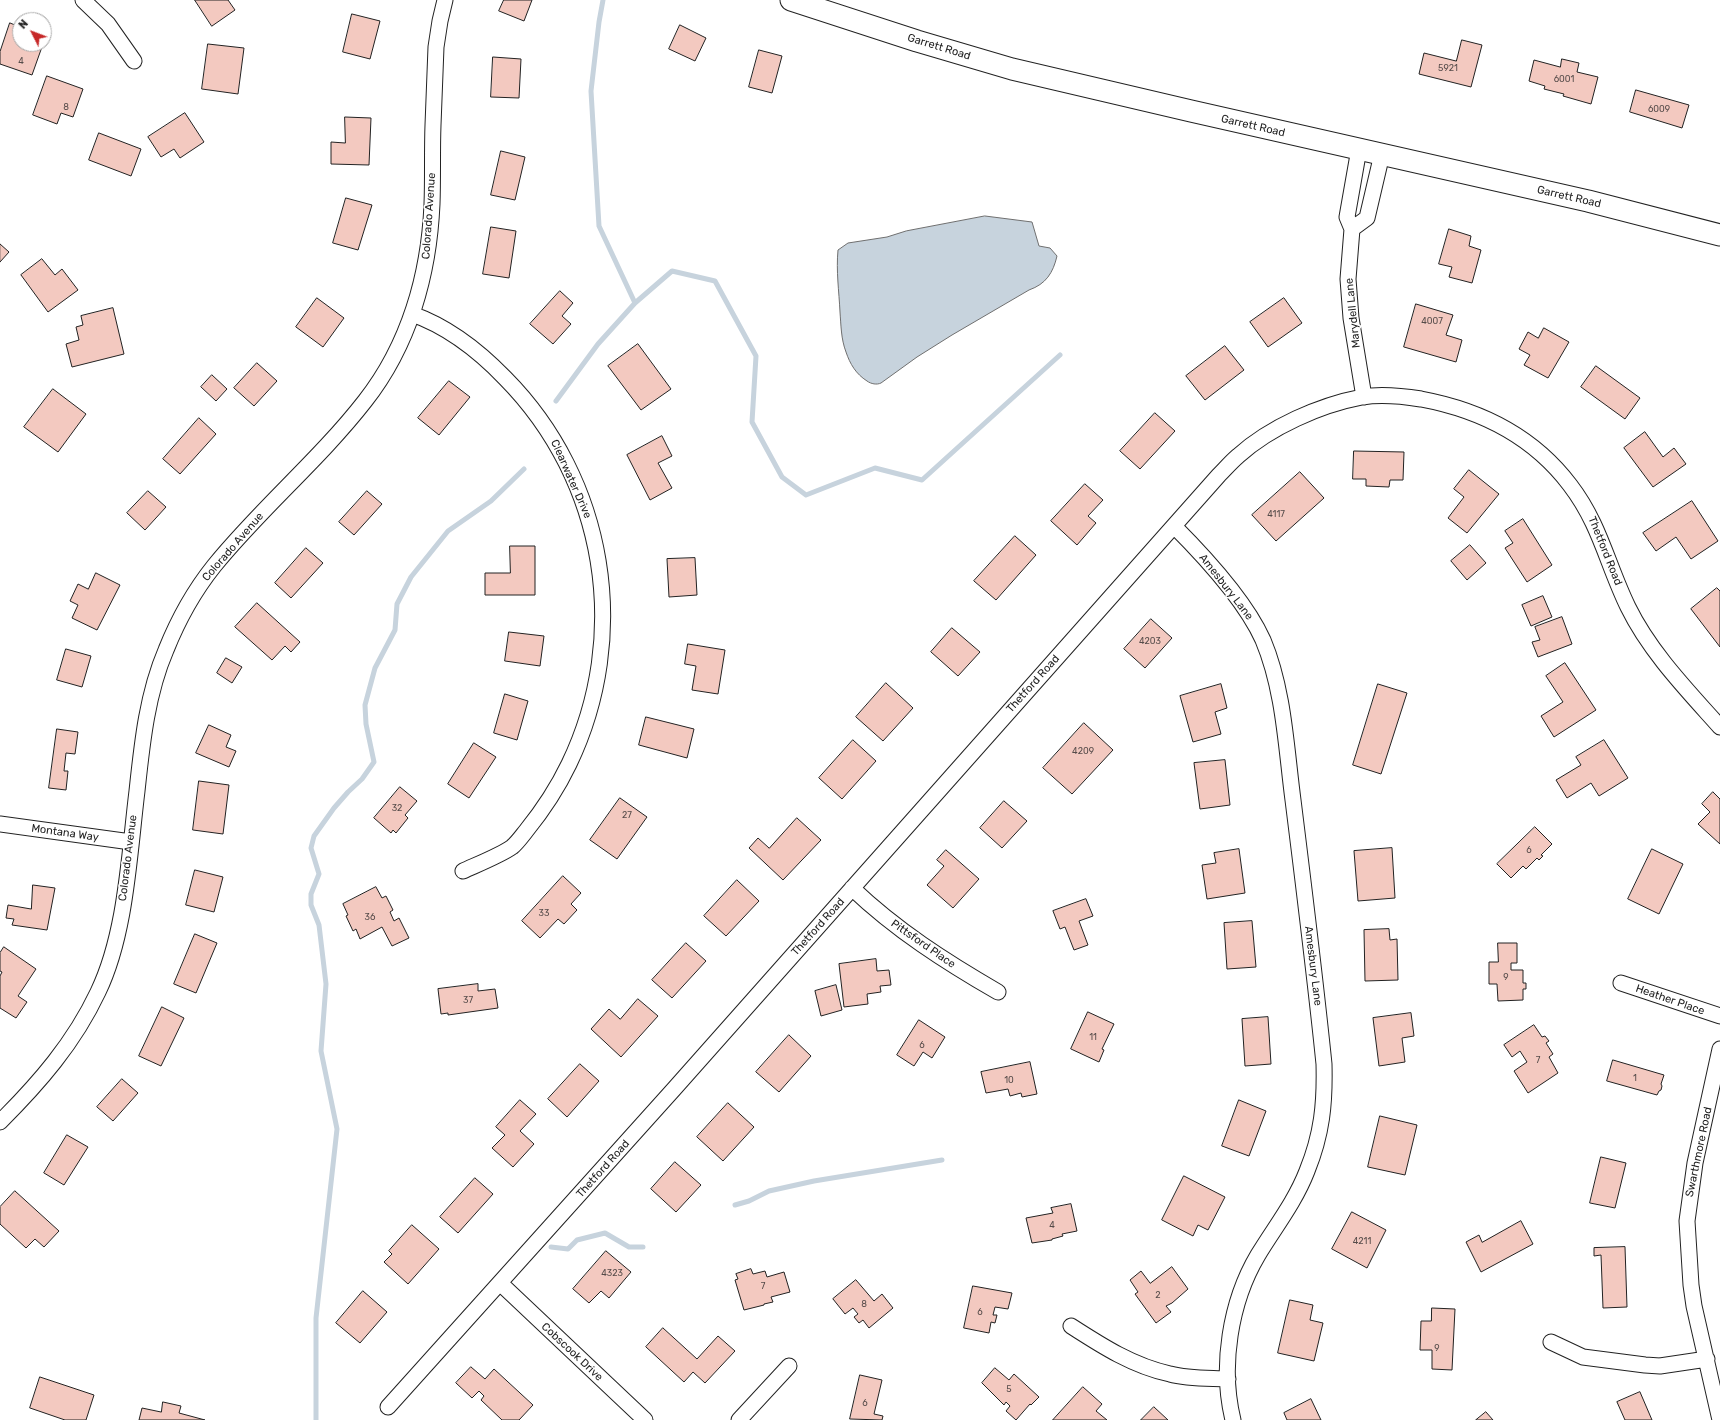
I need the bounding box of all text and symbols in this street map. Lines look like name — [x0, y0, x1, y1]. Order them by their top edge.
north arrow — [12, 12, 52, 52]
text: N — [16, 17, 31, 32]
street label: Garrett Road — [906, 31, 972, 63]
house number: 4 — [18, 56, 24, 66]
house number: 5921 — [1438, 63, 1458, 73]
house number: 6001 — [1554, 74, 1574, 84]
house number: 8 — [63, 102, 69, 112]
house number: 6009 — [1648, 104, 1670, 114]
street label: Garrett Road — [1220, 112, 1286, 140]
street label: Colorado Avenue — [419, 172, 439, 260]
street label: Garrett Road — [1536, 183, 1602, 211]
street label: Marydell Lane — [1343, 277, 1363, 349]
house number: 4007 — [1421, 316, 1443, 326]
street label: Clearwater Drive — [548, 438, 594, 520]
house number: 4117 — [1267, 509, 1285, 519]
street label: Colorado Avenue — [200, 510, 266, 584]
street label: Thetford Road — [1585, 515, 1625, 587]
street label: Amesbury Lane — [1196, 551, 1256, 623]
house number: 4203 — [1139, 636, 1161, 646]
street label: Thetford Road — [1004, 652, 1062, 716]
house number: 4209 — [1072, 746, 1094, 756]
house number: 32 — [392, 803, 402, 813]
house number: 27 — [622, 810, 632, 820]
street label: Colorado Avenue — [116, 814, 140, 902]
street label: Montana Way — [30, 822, 100, 844]
house number: 6 — [1526, 845, 1532, 855]
street label: Thetford Road — [789, 895, 847, 959]
house number: 33 — [539, 908, 549, 918]
house number: 36 — [365, 912, 375, 922]
street label: Pittsford Place — [888, 917, 958, 971]
street label: Amesbury Lane — [1302, 925, 1324, 1007]
house number: 9 — [1503, 972, 1509, 982]
street label: Heather Place — [1634, 982, 1706, 1018]
house number: 37 — [463, 995, 473, 1005]
house number: 11 — [1089, 1032, 1097, 1042]
house number: 6 — [919, 1040, 925, 1050]
house number: 7 — [1536, 1055, 1540, 1065]
house number: 1 — [1633, 1073, 1637, 1083]
house number: 10 — [1004, 1075, 1014, 1085]
street label: Swarthmore Road — [1683, 1106, 1715, 1198]
street label: Thetford Road — [574, 1137, 632, 1201]
house number: 4 — [1049, 1220, 1055, 1230]
house number: 4211 — [1353, 1236, 1371, 1246]
house number: 4323 — [601, 1268, 623, 1278]
house number: 7 — [761, 1281, 765, 1291]
house number: 2 — [1155, 1290, 1161, 1300]
house number: 8 — [861, 1299, 867, 1309]
house number: 6 — [977, 1307, 983, 1317]
street label: Cobscook Drive — [538, 1320, 606, 1384]
house number: 9 — [1434, 1343, 1440, 1353]
house number: 5 — [1006, 1384, 1012, 1394]
house number: 6 — [862, 1398, 868, 1408]

